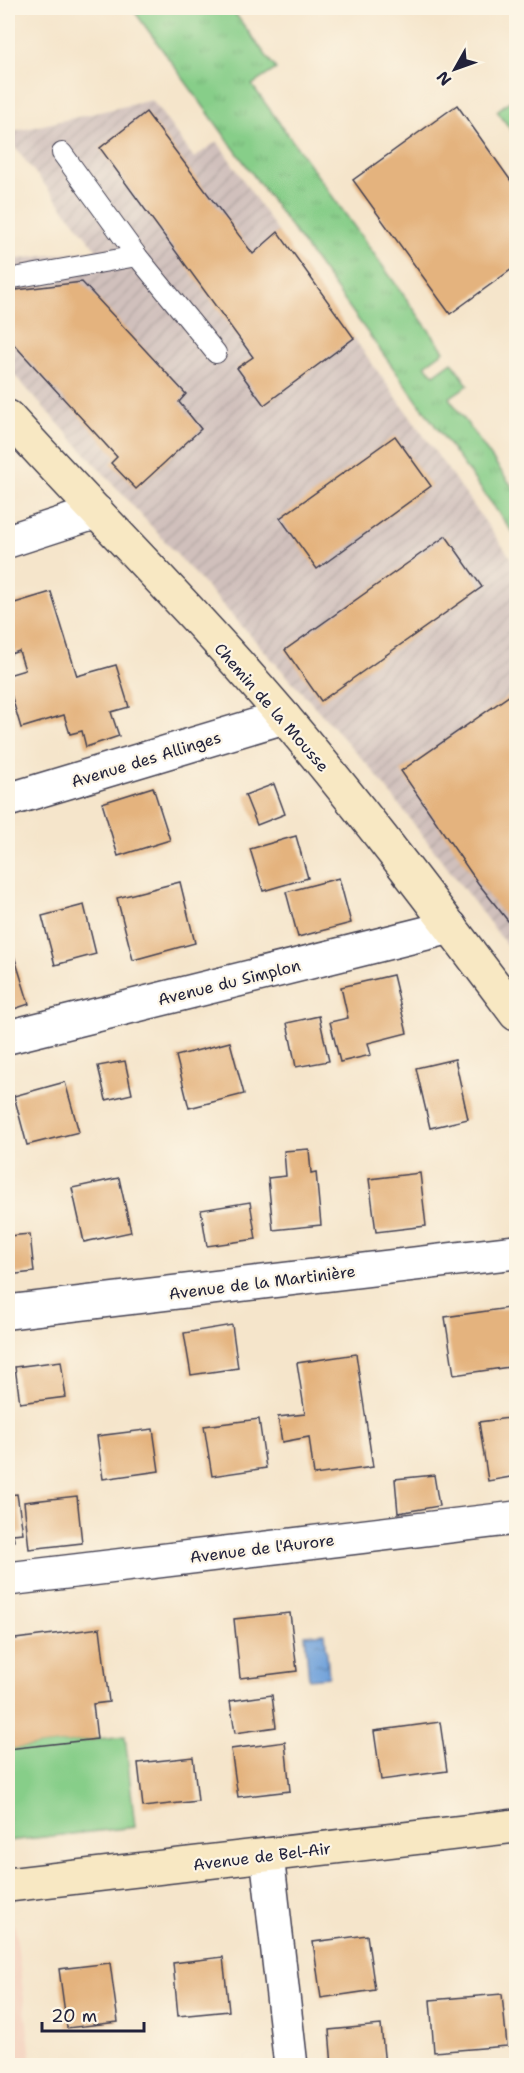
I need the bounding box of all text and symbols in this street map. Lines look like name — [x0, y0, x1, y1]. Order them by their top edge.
north arrow — [425, 39, 485, 99]
text: N — [432, 67, 456, 90]
street label: Chemin de la Mousse — [210, 638, 333, 776]
street label: Avenue des Allinges — [69, 727, 224, 792]
street label: Avenue du Simplon — [156, 955, 303, 1010]
street label: Avenue de la Martinière — [167, 1261, 357, 1304]
street label: Avenue de l'Aurore — [188, 1529, 336, 1568]
street label: Avenue de Bel-Air — [192, 1838, 332, 1875]
scale bar — [42, 1995, 144, 2033]
text: 20 m — [51, 2004, 97, 2028]

